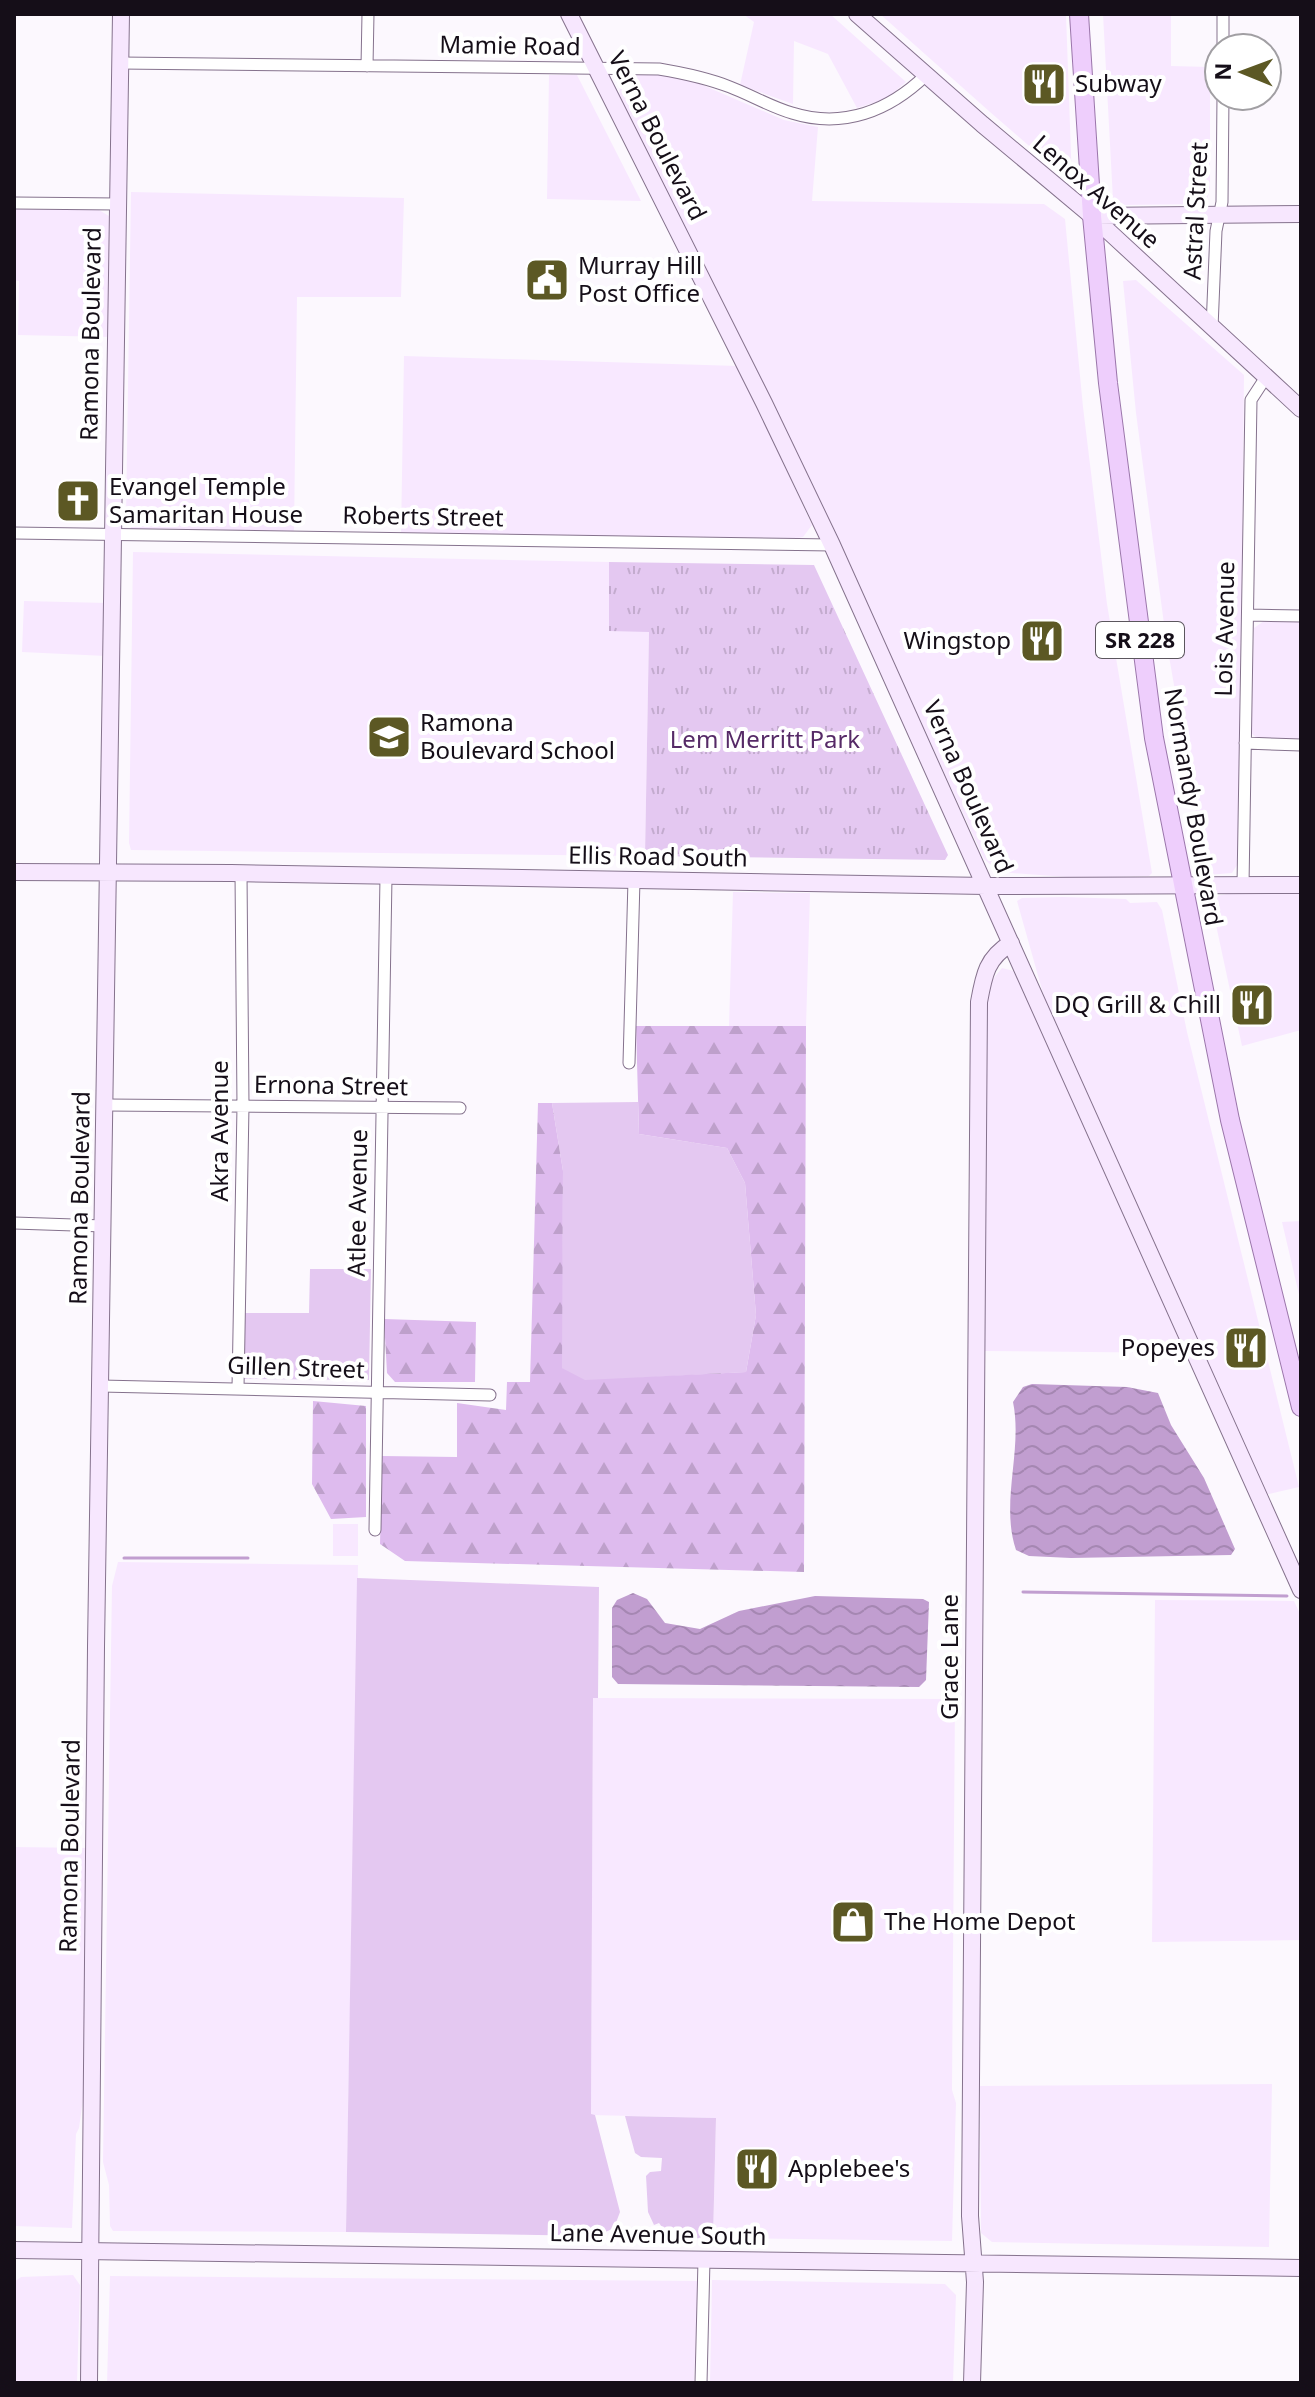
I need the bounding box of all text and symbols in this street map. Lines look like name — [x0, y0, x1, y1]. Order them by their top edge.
street label: Mamie Road — [439, 27, 581, 62]
north arrow — [1203, 32, 1283, 112]
street label: Verna Boulevard — [601, 45, 715, 226]
restaurant icon: Subway — [1020, 60, 1068, 108]
text: N — [1207, 62, 1237, 81]
place label: Subway — [1075, 66, 1163, 99]
street label: Lenox Avenue — [1026, 127, 1168, 255]
street label: Astral Street — [1174, 141, 1215, 281]
street label: Ramona Boulevard — [71, 227, 108, 441]
place label: Murray Hill Post Office — [578, 248, 702, 309]
public building icon: Murray Hill Post Office — [523, 256, 571, 304]
place label: Evangel Temple Samaritan House — [109, 469, 303, 530]
church icon: Evangel Temple Samaritan House — [54, 477, 102, 525]
street label: Roberts Street — [342, 498, 504, 533]
street label: Lois Avenue — [1206, 561, 1241, 697]
restaurant icon: Wingstop — [1018, 617, 1066, 665]
road number: SR 228 — [1096, 622, 1184, 658]
place label: Wingstop — [903, 623, 1011, 656]
street label: Normandy Boulevard — [1157, 685, 1232, 928]
street label: Verna Boulevard — [916, 695, 1022, 878]
place label: Ramona Boulevard School — [420, 705, 615, 766]
school or university icon: Ramona Boulevard School — [365, 713, 413, 761]
park label: Lem Merritt Park — [670, 722, 860, 755]
street label: Ellis Road South — [568, 837, 748, 874]
restaurant icon: DQ Grill & Chill — [1228, 981, 1276, 1029]
place label: DQ Grill & Chill — [1054, 987, 1221, 1020]
street label: Akra Avenue — [202, 1060, 235, 1202]
street label: Ernona Street — [254, 1067, 409, 1102]
street label: Ramona Boulevard — [60, 1091, 97, 1305]
street label: Atlee Avenue — [339, 1129, 374, 1277]
restaurant icon: Popeyes — [1222, 1324, 1270, 1372]
place label: Popeyes — [1121, 1330, 1215, 1363]
street label: Gillen Street — [227, 1348, 366, 1385]
street label: Grace Lane — [932, 1594, 965, 1720]
street label: Ramona Boulevard — [50, 1739, 87, 1953]
shop icon: The Home Depot — [829, 1898, 877, 1946]
place label: The Home Depot — [884, 1904, 1076, 1937]
restaurant icon: Applebee's — [733, 2145, 781, 2193]
place label: Applebee's — [788, 2151, 910, 2184]
street label: Lane Avenue South — [549, 2215, 767, 2252]

